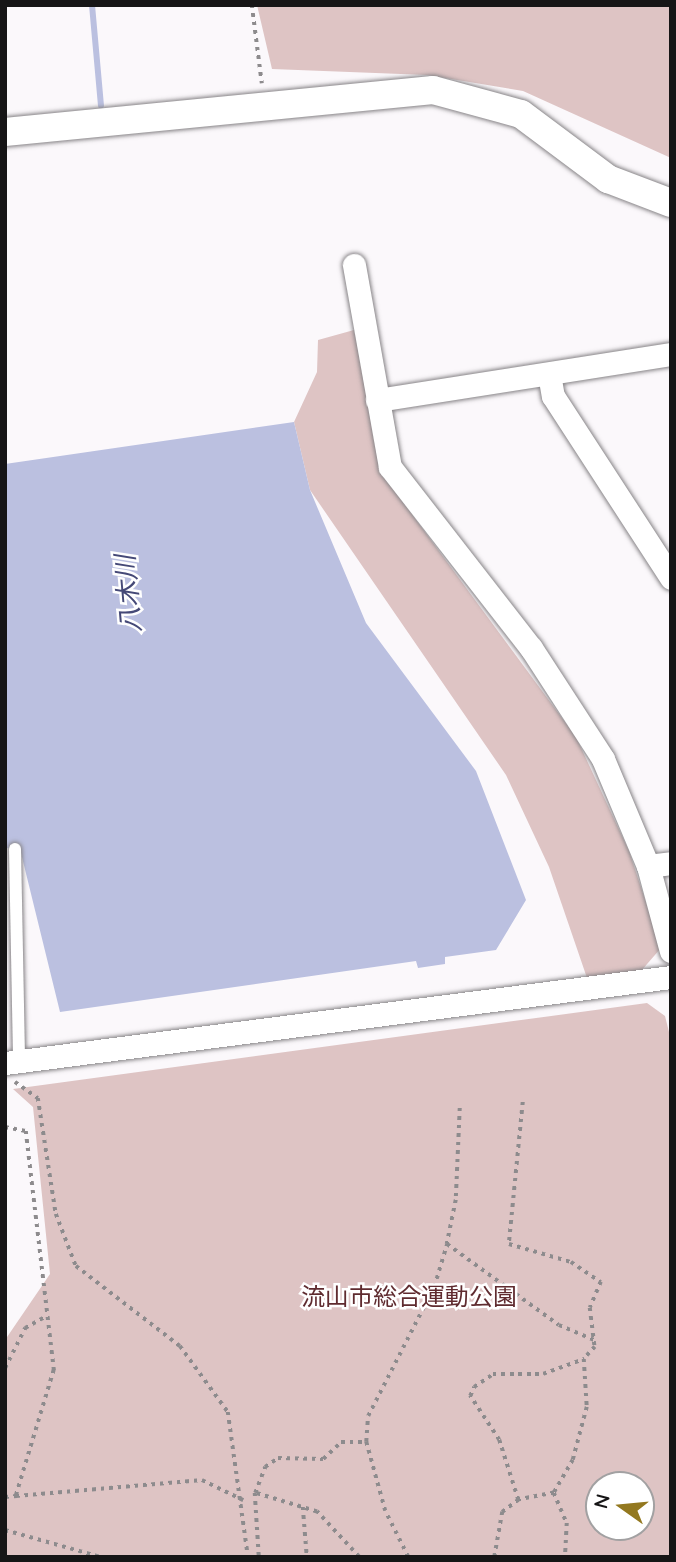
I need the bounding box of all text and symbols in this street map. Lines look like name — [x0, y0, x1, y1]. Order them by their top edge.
water label: 八木川 — [109, 554, 147, 634]
park label: 流山市総合運動公園 — [301, 1283, 517, 1311]
north arrow — [585, 1471, 655, 1541]
text: N — [588, 1491, 615, 1511]

